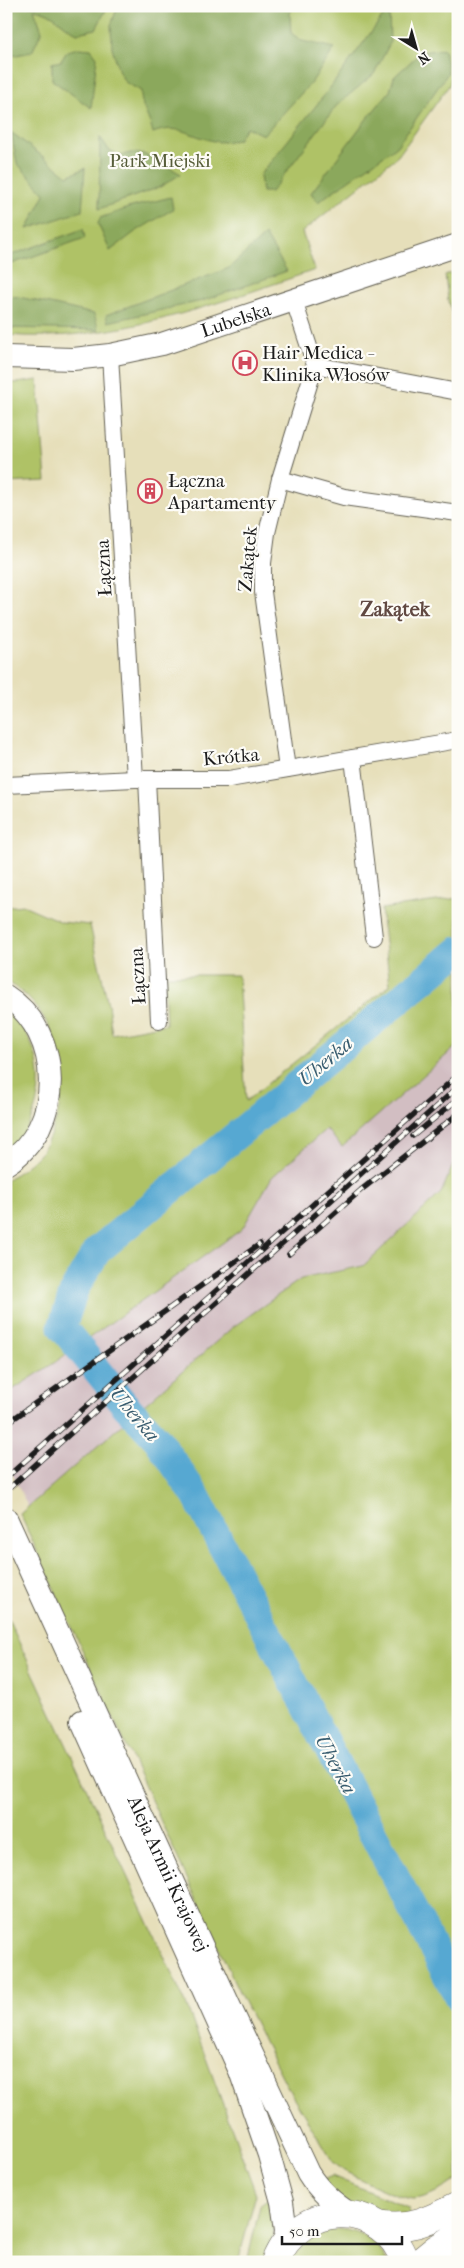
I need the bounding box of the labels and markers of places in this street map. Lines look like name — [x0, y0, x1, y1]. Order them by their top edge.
place label: Hair Medica - Klinika Włosów — [262, 342, 391, 386]
hospital icon: Hair Medica - Klinika Włosów — [232, 350, 258, 376]
place label: Łączna Apartamenty — [167, 470, 277, 514]
building icon: Łączna Apartamenty — [137, 478, 163, 504]

